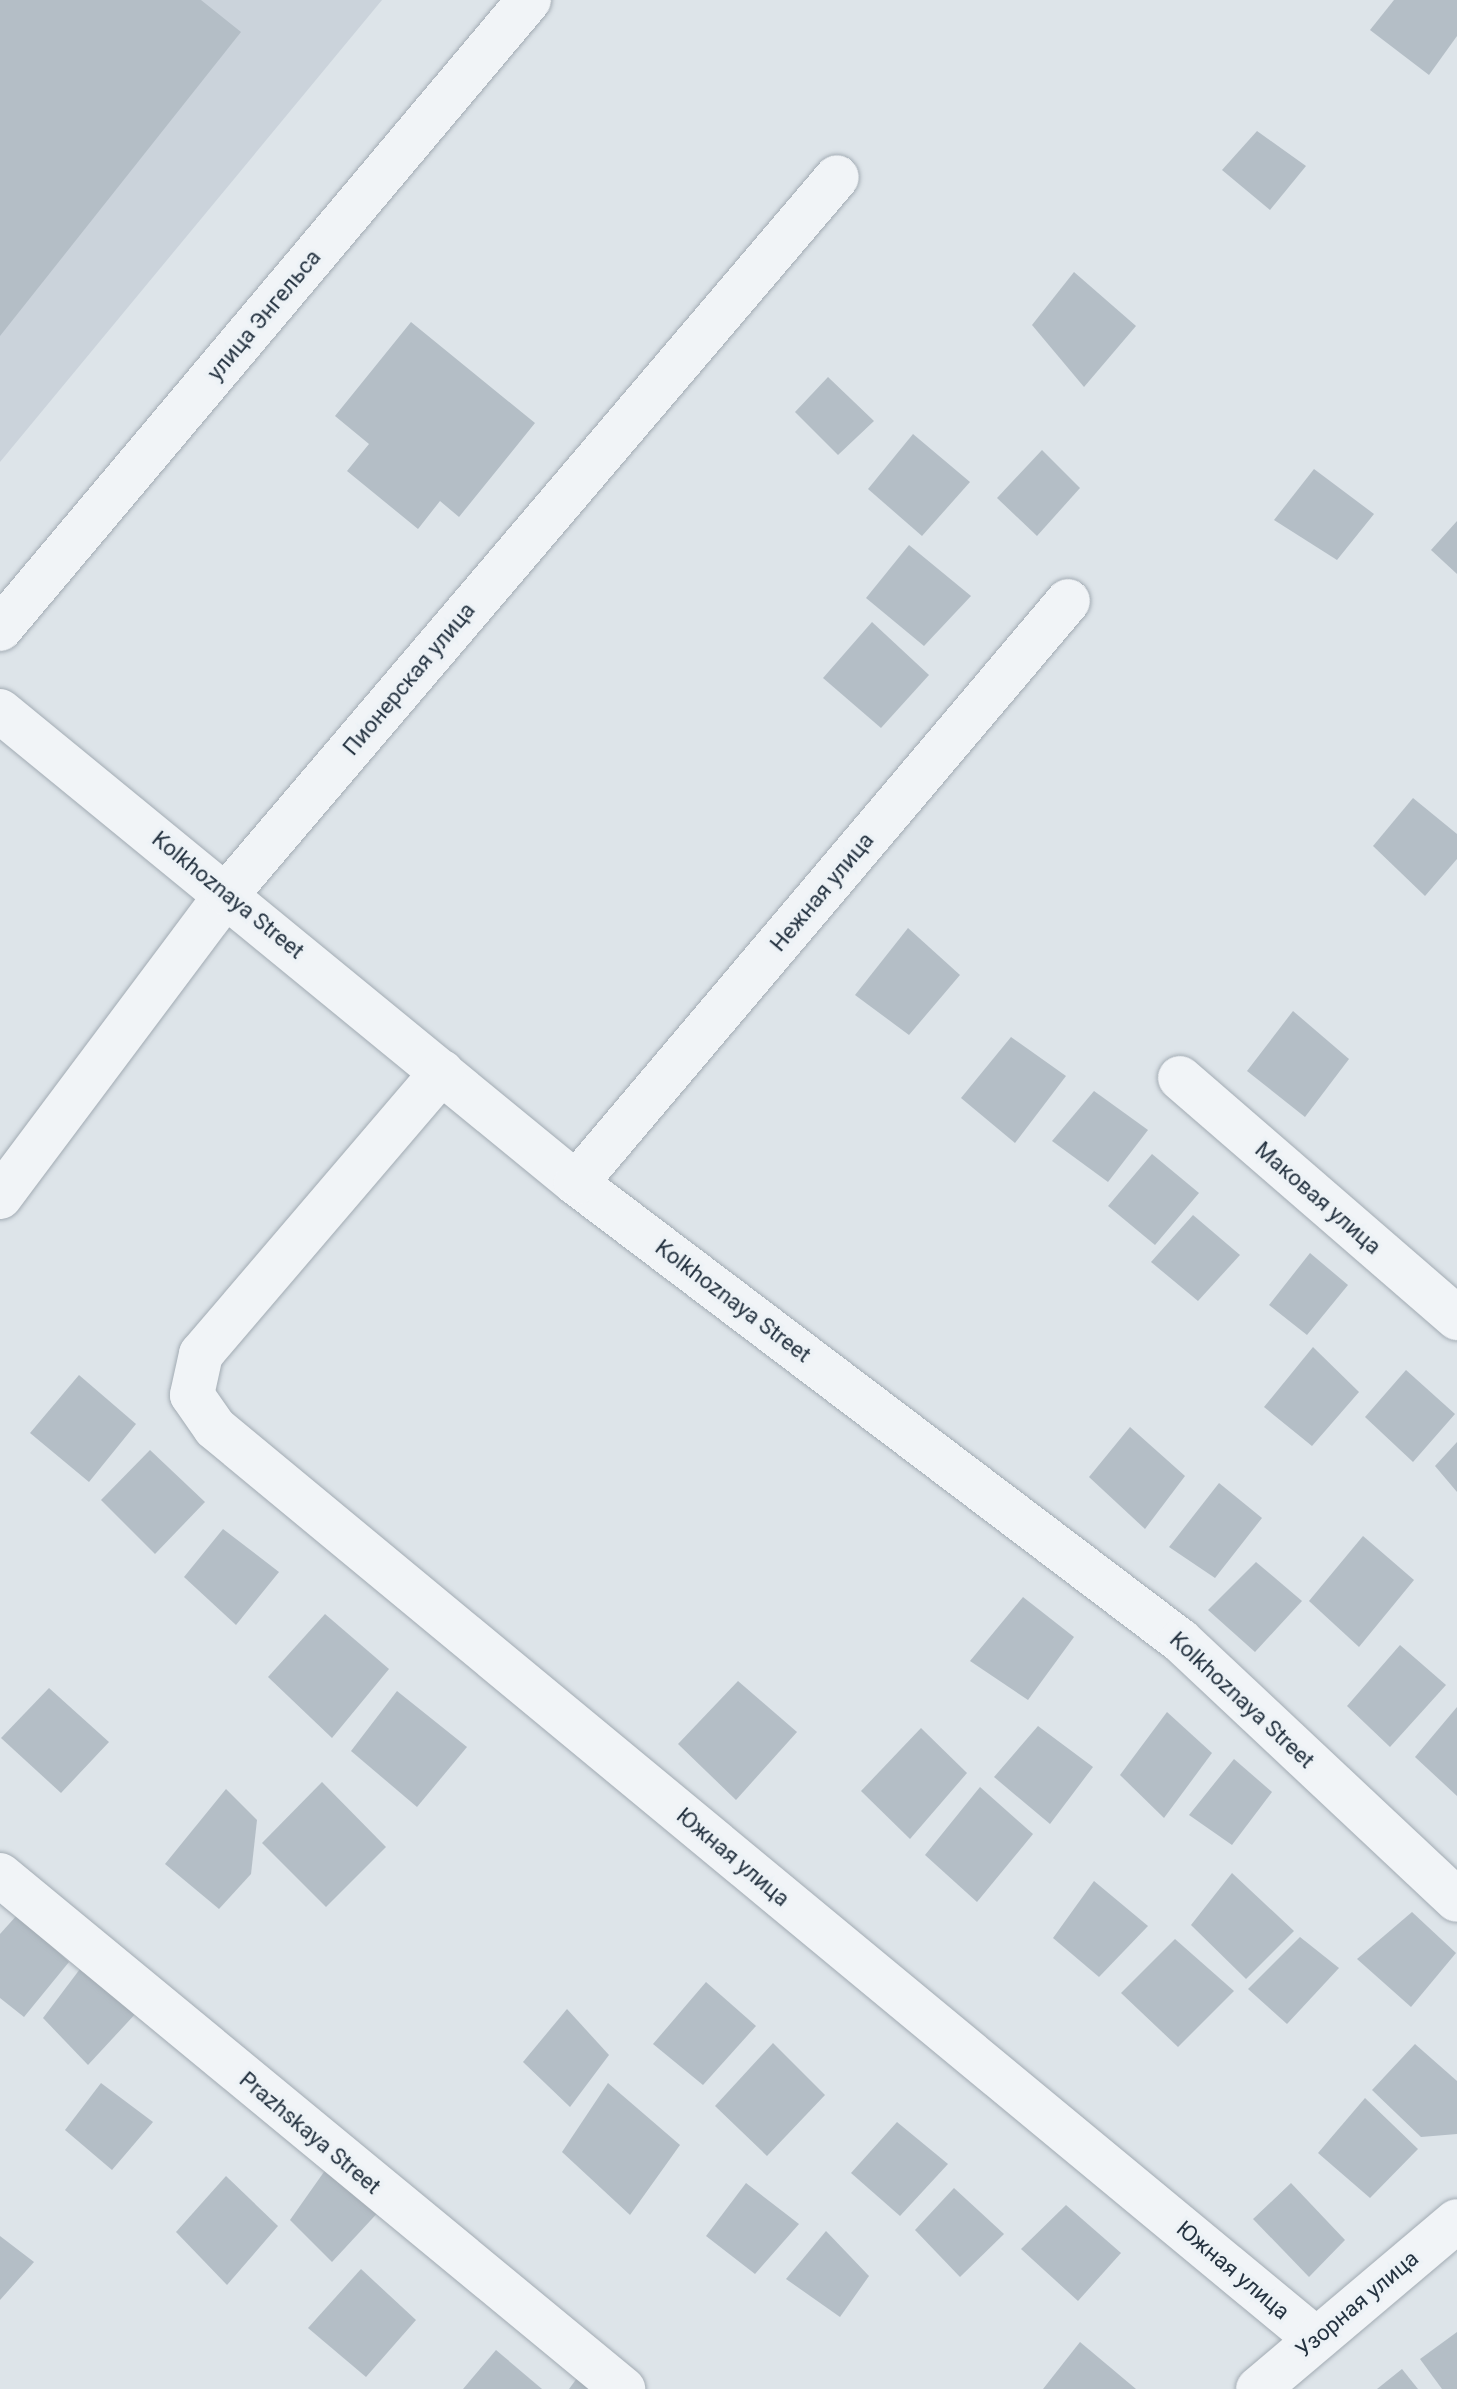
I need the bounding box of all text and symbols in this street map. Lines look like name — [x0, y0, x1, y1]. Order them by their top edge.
street label: улица Энгельса — [202, 244, 326, 386]
street label: Пионерская улица — [338, 597, 480, 761]
street label: Kolkhoznaya Street — [147, 826, 309, 964]
street label: Нежная улица — [765, 827, 879, 957]
street label: Маковая улица — [1250, 1136, 1386, 1260]
street label: Kolkhoznaya Street — [650, 1234, 816, 1368]
street label: Kolkhoznaya Street — [1164, 1626, 1320, 1774]
street label: Южная улица — [671, 1802, 795, 1912]
street label: Prazhskaya Street — [234, 2066, 386, 2200]
street label: Южная улица — [1171, 2215, 1295, 2325]
street label: Узорная улица — [1290, 2245, 1424, 2363]

